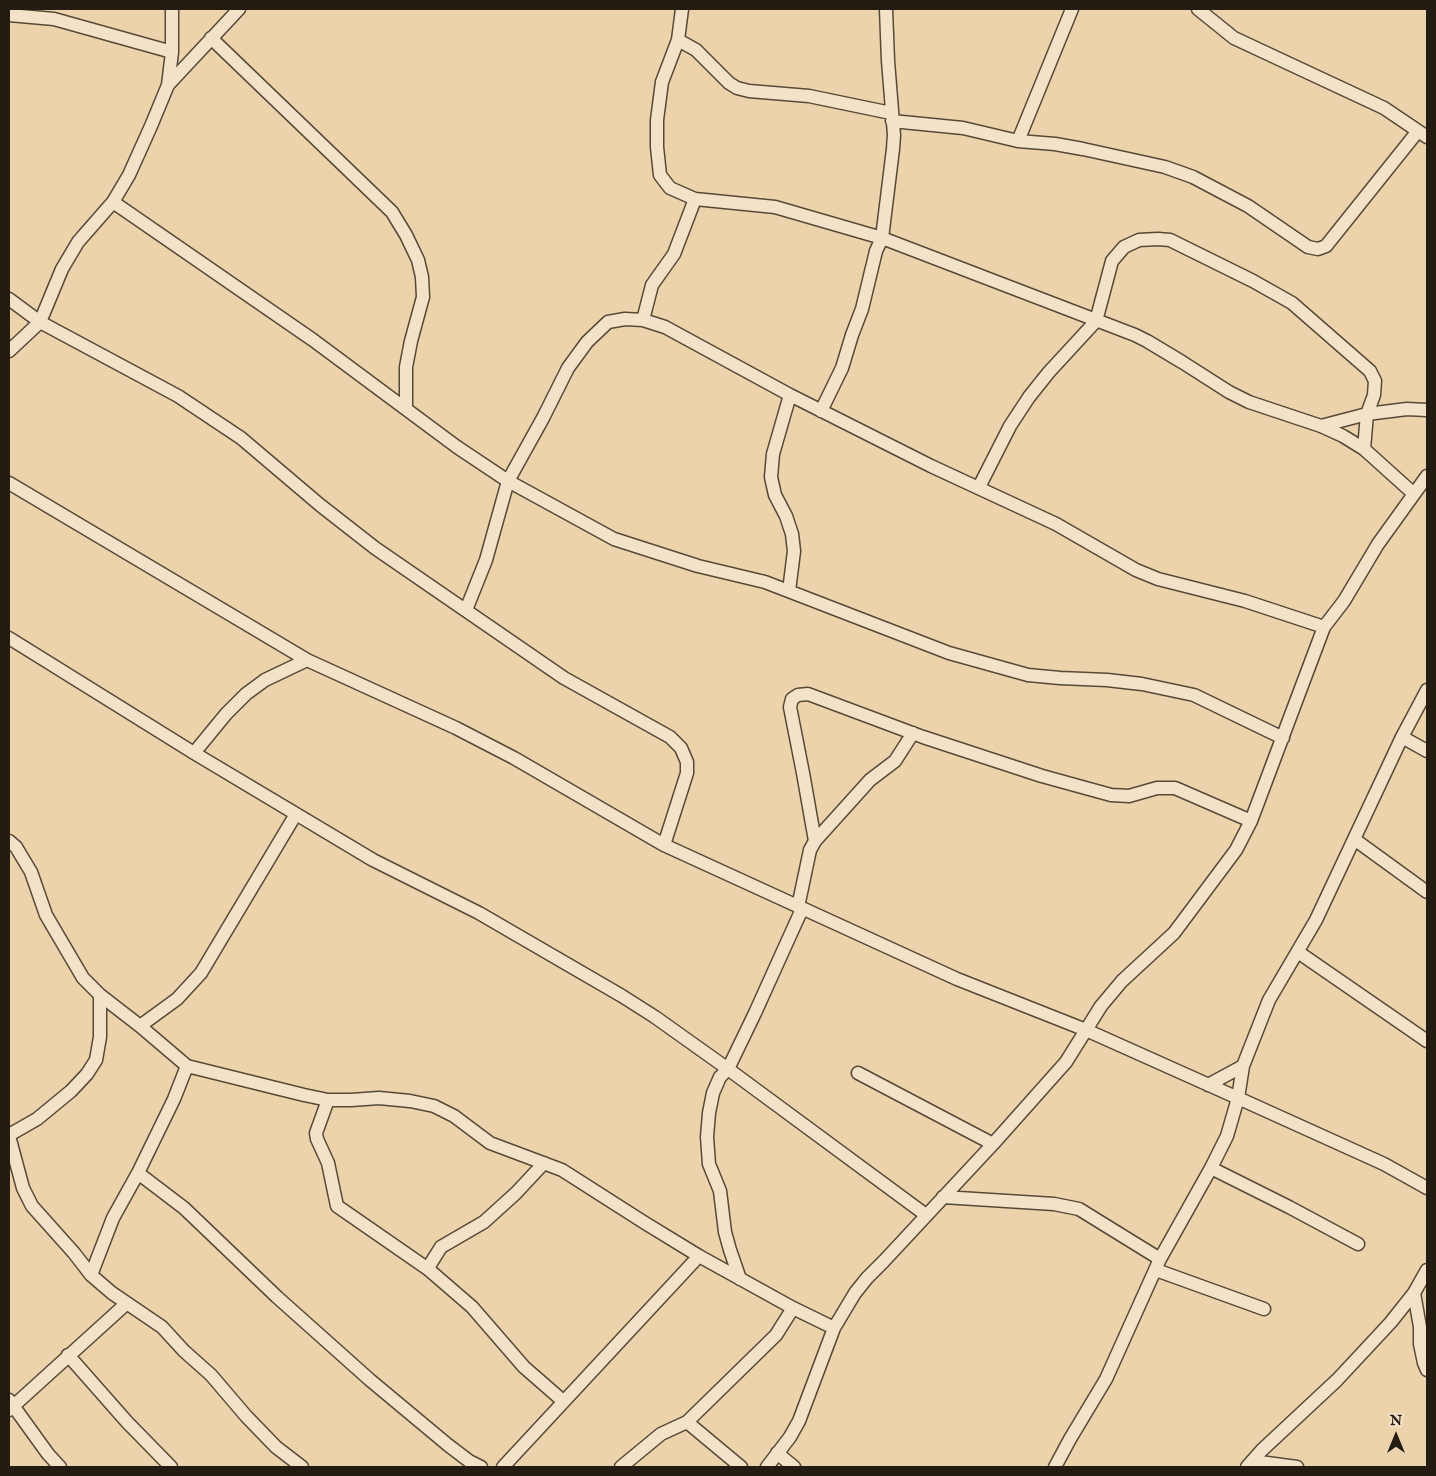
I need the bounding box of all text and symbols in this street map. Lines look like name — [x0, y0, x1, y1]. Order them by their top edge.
north arrow — [1371, 1411, 1421, 1461]
text: N — [1390, 1412, 1402, 1430]

